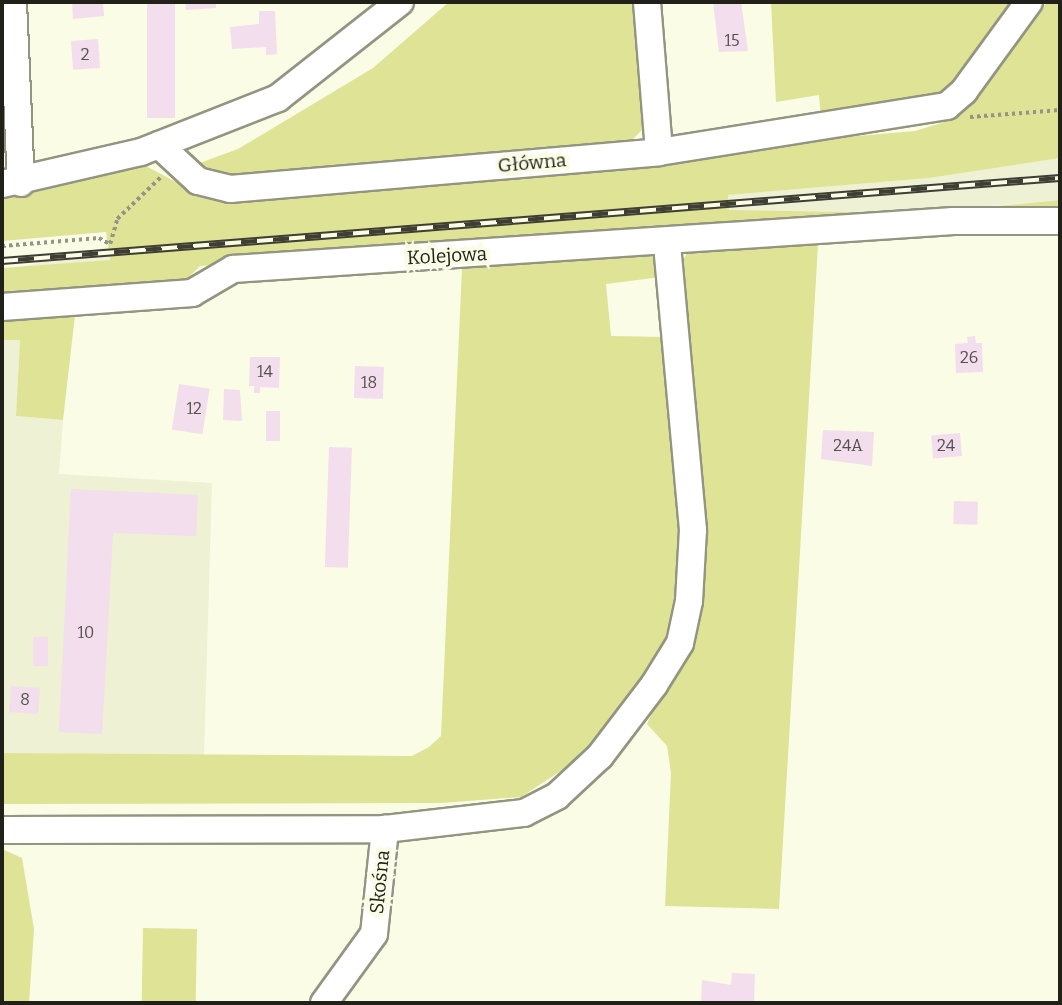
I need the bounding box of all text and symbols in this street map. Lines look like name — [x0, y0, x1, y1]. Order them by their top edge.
house number: 15 — [724, 31, 740, 51]
house number: 2 — [81, 45, 89, 65]
street label: Główna — [497, 149, 567, 177]
street label: Kolejowa — [406, 243, 488, 269]
house number: 26 — [960, 348, 978, 368]
house number: 14 — [257, 362, 273, 382]
house number: 18 — [361, 373, 377, 393]
house number: 12 — [186, 399, 202, 419]
house number: 24A — [833, 436, 863, 456]
house number: 24 — [937, 436, 955, 456]
house number: 10 — [78, 623, 94, 643]
house number: 8 — [20, 690, 30, 710]
street label: Skośna — [365, 849, 395, 915]

